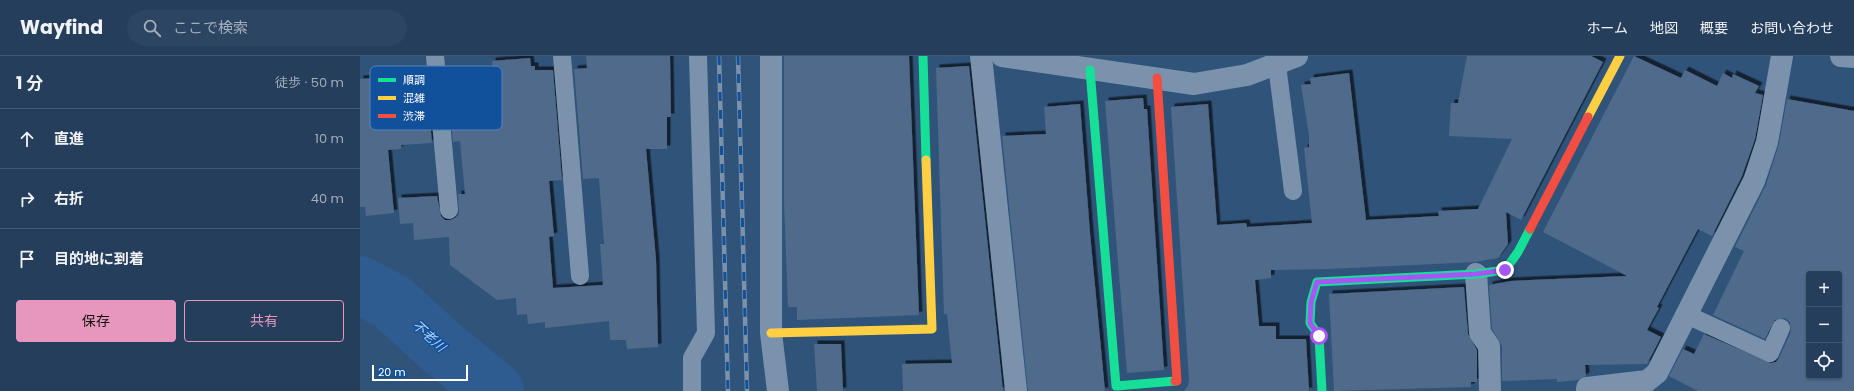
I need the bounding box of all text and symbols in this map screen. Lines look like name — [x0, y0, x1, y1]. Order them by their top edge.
search box — [127, 10, 407, 46]
text: Wayfind — [20, 14, 103, 41]
icon: search — [141, 17, 163, 39]
text: ここで検索 — [173, 17, 248, 38]
text: ホーム — [1586, 18, 1628, 38]
text: 地図 — [1650, 18, 1678, 38]
text: 概要 — [1700, 18, 1728, 38]
text: お問い合わせ — [1750, 18, 1834, 38]
legend — [370, 66, 502, 130]
text: 1 分 — [16, 71, 43, 95]
text: 順調 — [403, 72, 425, 88]
text: 徒歩 · 50 m — [275, 73, 344, 92]
text: 混雑 — [403, 90, 425, 106]
text: 渋滞 — [403, 108, 425, 124]
icon: ahead — [16, 128, 38, 150]
text: 直進 — [54, 128, 84, 149]
text: 10 m — [315, 129, 344, 148]
icon: right — [16, 188, 38, 210]
text: 右折 — [54, 188, 84, 209]
text: 40 m — [311, 189, 344, 208]
icon: arrive — [16, 248, 38, 270]
text: 目的地に到着 — [54, 248, 144, 269]
route end — [1496, 261, 1514, 279]
map controls — [1806, 271, 1842, 379]
button: + — [1806, 271, 1842, 307]
button: 保存 — [16, 300, 176, 342]
button: 共有 — [184, 300, 344, 342]
button: − — [1806, 307, 1842, 343]
water label: 不老川 — [408, 316, 451, 357]
route start — [1310, 327, 1328, 345]
button: locate — [1806, 343, 1842, 379]
scale bar — [372, 363, 468, 382]
text: 20 m — [378, 364, 406, 380]

